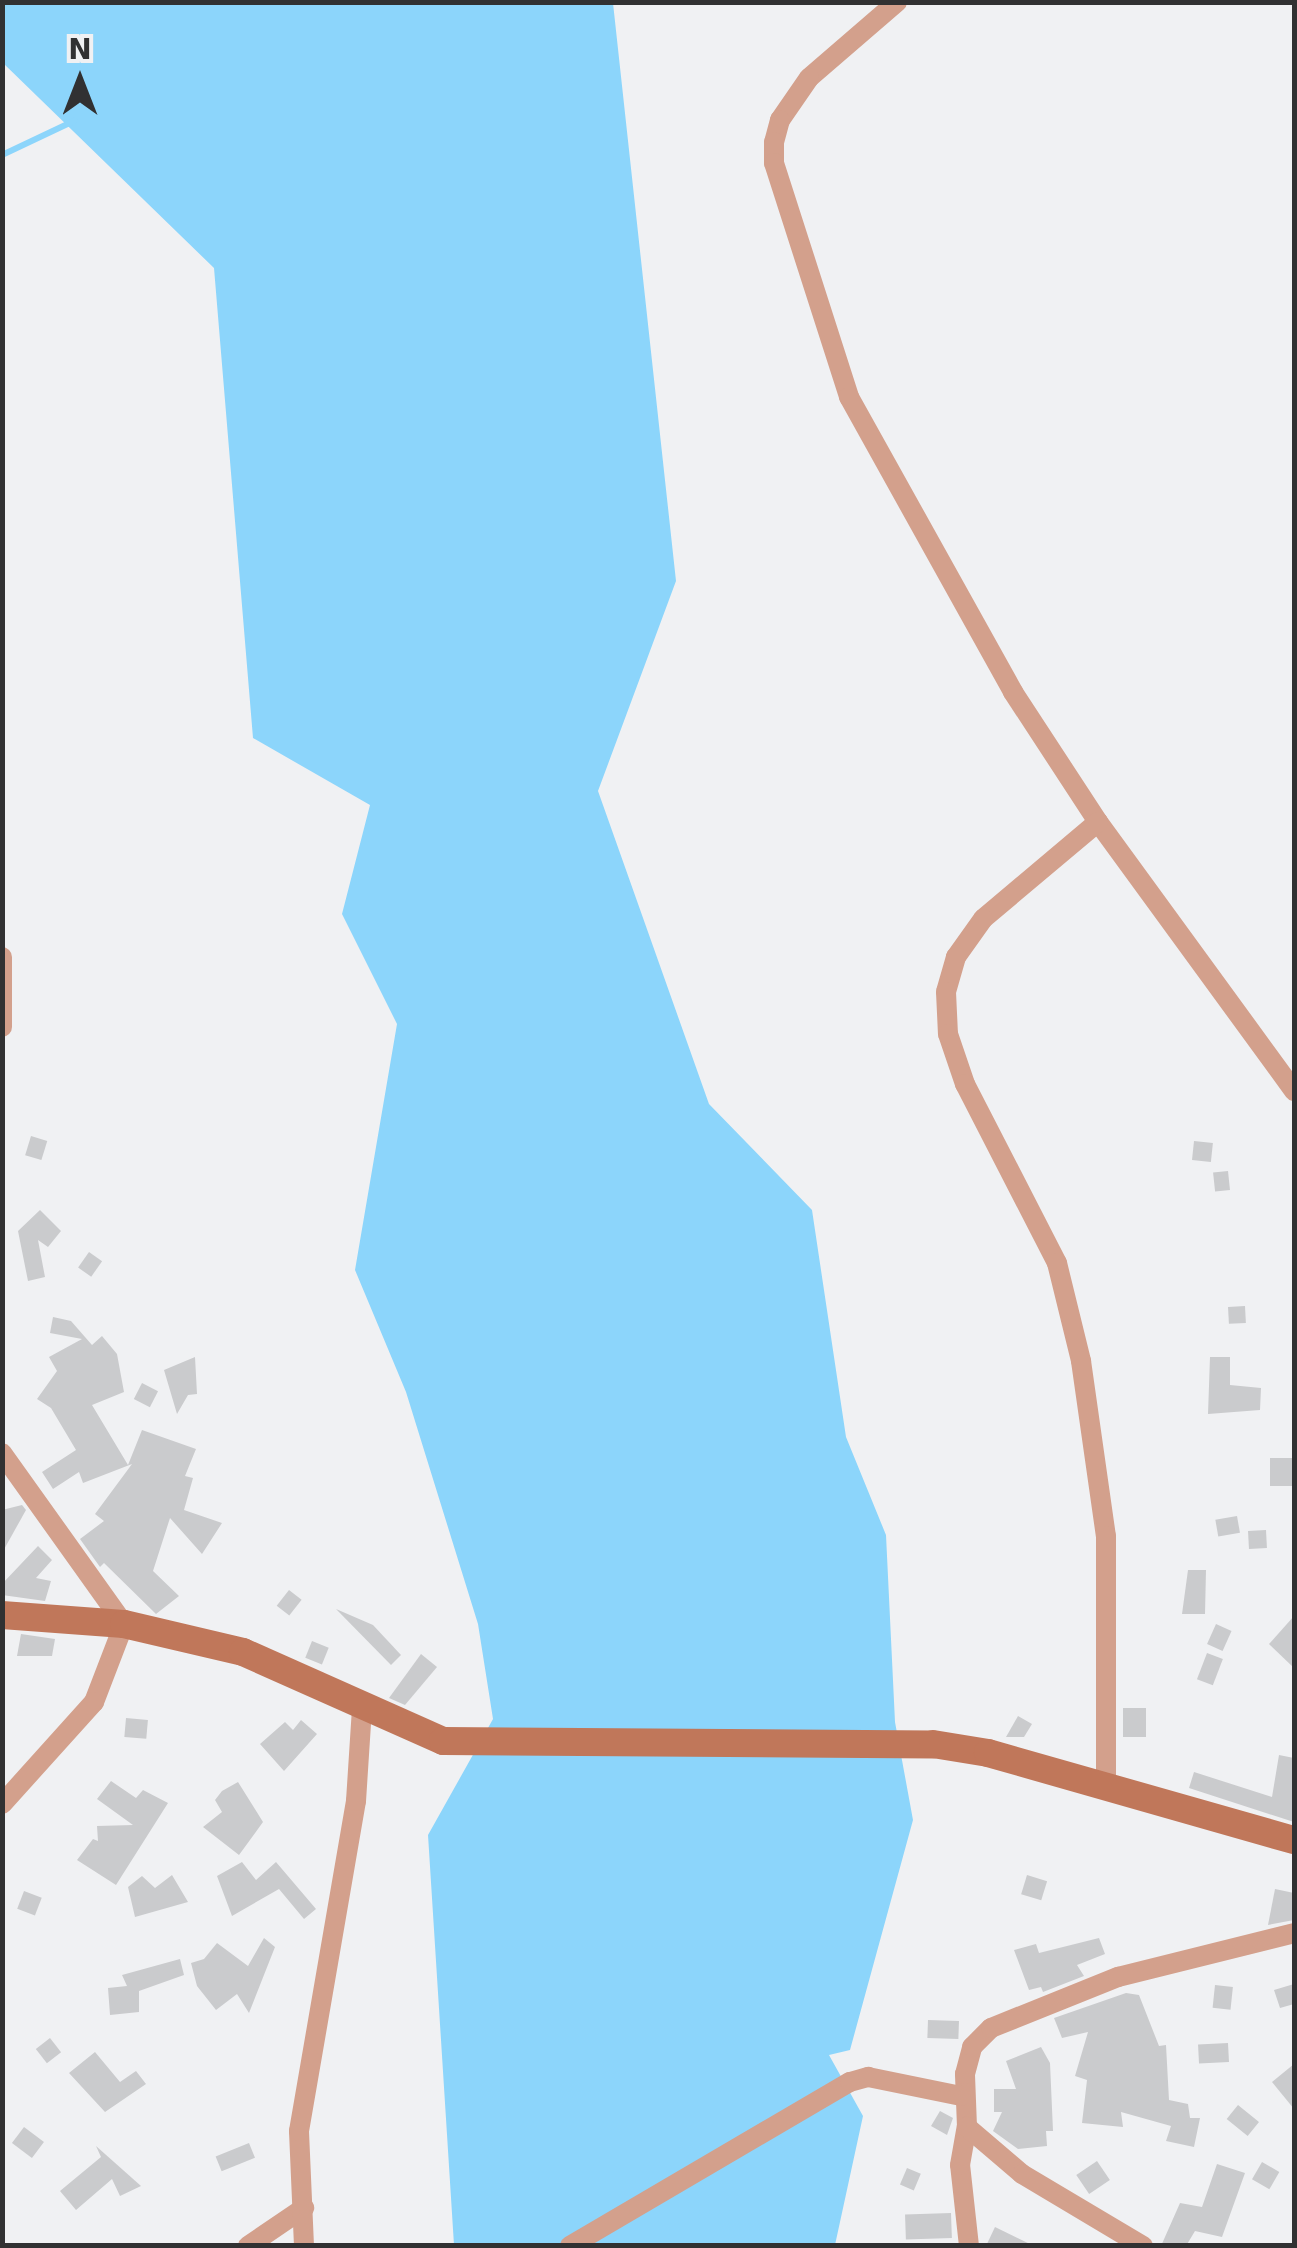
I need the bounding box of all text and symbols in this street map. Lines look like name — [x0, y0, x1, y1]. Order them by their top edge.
north arrow — [30, 30, 130, 130]
text: N — [68, 33, 92, 66]

